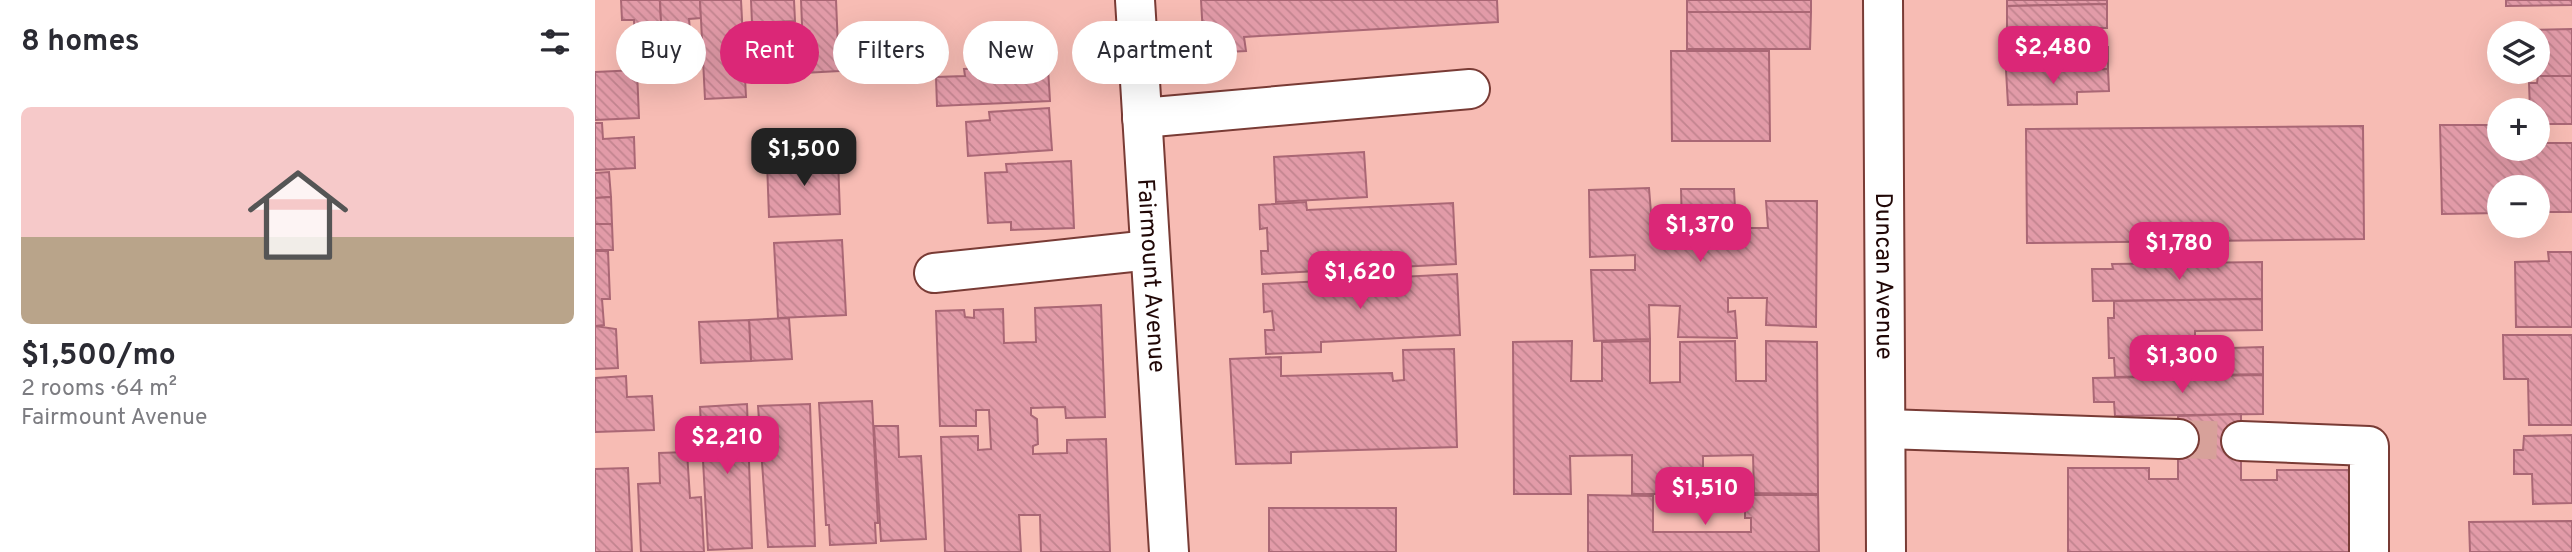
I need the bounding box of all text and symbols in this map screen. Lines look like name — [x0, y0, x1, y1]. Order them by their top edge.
chip: Buy — [616, 21, 706, 84]
chip: Rent — [720, 21, 819, 84]
chip: Filters — [833, 21, 949, 84]
chip: New — [963, 21, 1058, 84]
chip: Apartment — [1072, 21, 1237, 84]
map controls — [2487, 21, 2550, 238]
button: layers — [2487, 21, 2550, 84]
icon: filters — [536, 23, 574, 61]
text: 8 homes — [21, 24, 140, 61]
pin: $2,480 — [1996, 27, 2110, 86]
text: $2,480 — [2014, 34, 2092, 63]
button: + — [2487, 98, 2550, 161]
pin: $1,500 — [747, 128, 861, 188]
text: $1,500 — [767, 136, 841, 165]
icon: home — [235, 152, 361, 278]
button: − — [2487, 175, 2550, 238]
street label: Fairmount Avenue — [1129, 178, 1171, 374]
street label: Duncan Avenue — [1867, 192, 1898, 360]
pin: $1,370 — [1643, 204, 1757, 264]
text: $1,370 — [1665, 212, 1735, 241]
pin: $1,780 — [2122, 222, 2236, 282]
text: $1,780 — [2145, 230, 2213, 259]
pin: $1,620 — [1303, 252, 1417, 311]
text: $1,620 — [1324, 259, 1396, 288]
pin: $1,300 — [2125, 336, 2239, 395]
text: $1,500/mo — [21, 338, 176, 375]
text: $1,300 — [2146, 343, 2218, 372]
text: 2 rooms · 64 m² — [21, 375, 177, 404]
text: Fairmount Avenue — [21, 404, 207, 433]
pin: $2,210 — [670, 416, 784, 476]
text: $2,210 — [691, 424, 763, 453]
pin: $1,510 — [1648, 468, 1762, 527]
text: $1,510 — [1671, 475, 1739, 504]

